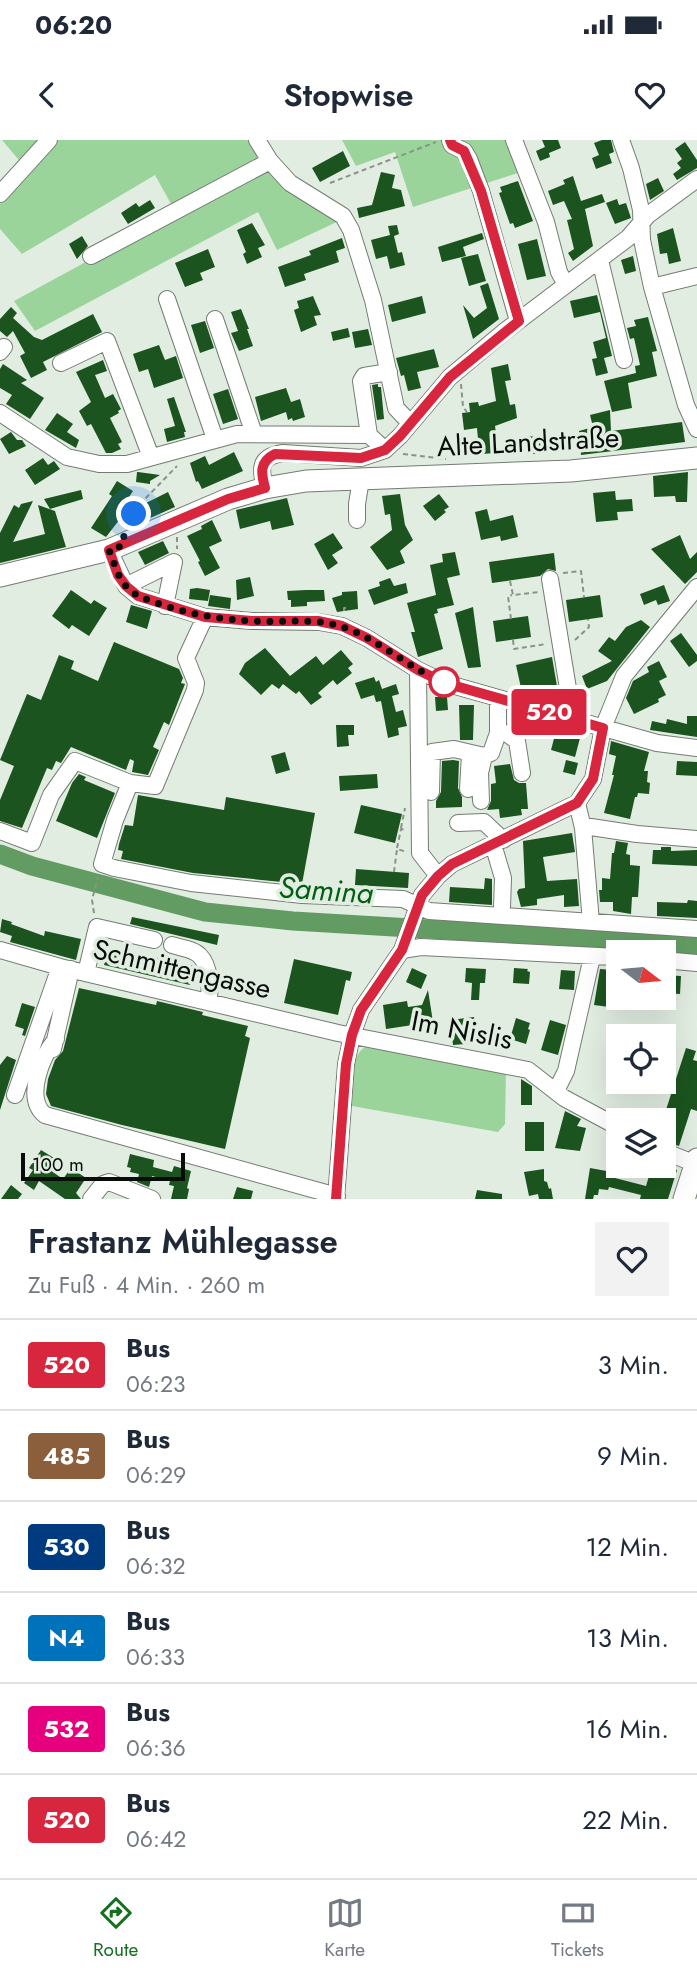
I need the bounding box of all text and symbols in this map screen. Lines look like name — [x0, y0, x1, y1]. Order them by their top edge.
text: 06:20 — [35, 6, 112, 44]
text: Stopwise — [284, 72, 413, 118]
icon: back — [28, 76, 66, 114]
icon: heart — [631, 76, 669, 114]
street label: Alte Landstraße — [436, 417, 620, 467]
your location — [116, 496, 151, 531]
unlabelled marker — [429, 667, 459, 697]
line badge: 520 — [509, 689, 589, 735]
text: 520 — [525, 694, 573, 729]
water label: Samina — [277, 865, 375, 915]
street label: Schmittengasse — [89, 929, 275, 1009]
north arrow — [606, 940, 676, 1010]
map controls — [606, 940, 676, 1178]
street label: Im Nislis — [408, 1000, 516, 1060]
button: locate — [606, 1024, 676, 1094]
button: layers — [606, 1108, 676, 1178]
scale bar — [21, 1150, 186, 1182]
text: 100 m — [32, 1151, 84, 1178]
text: Frastanz Mühlegasse — [28, 1218, 338, 1265]
button: heart — [595, 1222, 669, 1296]
text: Zu Fuß · 4 Min. · 260 m — [28, 1268, 265, 1302]
text: Bus — [126, 1329, 170, 1367]
text: 3 Min. — [598, 1346, 669, 1384]
text: 520 — [43, 1347, 90, 1382]
text: 06:23 — [126, 1367, 186, 1401]
text: Bus — [126, 1420, 170, 1458]
text: 9 Min. — [597, 1437, 669, 1475]
text: 485 — [43, 1438, 90, 1473]
text: 06:29 — [126, 1458, 186, 1492]
text: Bus — [126, 1511, 170, 1549]
text: 12 Min. — [585, 1528, 669, 1566]
text: 530 — [43, 1529, 90, 1564]
text: 06:32 — [126, 1549, 186, 1583]
text: Bus — [126, 1602, 170, 1640]
text: 13 Min. — [586, 1619, 669, 1657]
text: N4 — [49, 1620, 84, 1655]
text: 06:33 — [126, 1640, 185, 1674]
text: Bus — [126, 1693, 170, 1731]
text: 16 Min. — [585, 1710, 669, 1748]
text: 532 — [43, 1711, 90, 1746]
text: 06:36 — [126, 1731, 186, 1765]
text: Bus — [126, 1784, 170, 1822]
text: 22 Min. — [582, 1801, 669, 1839]
text: 520 — [43, 1802, 90, 1837]
text: 06:42 — [126, 1822, 186, 1856]
tab: Route — [93, 1894, 138, 1963]
tab: Karte — [324, 1894, 365, 1963]
tab: Tickets — [551, 1894, 604, 1963]

